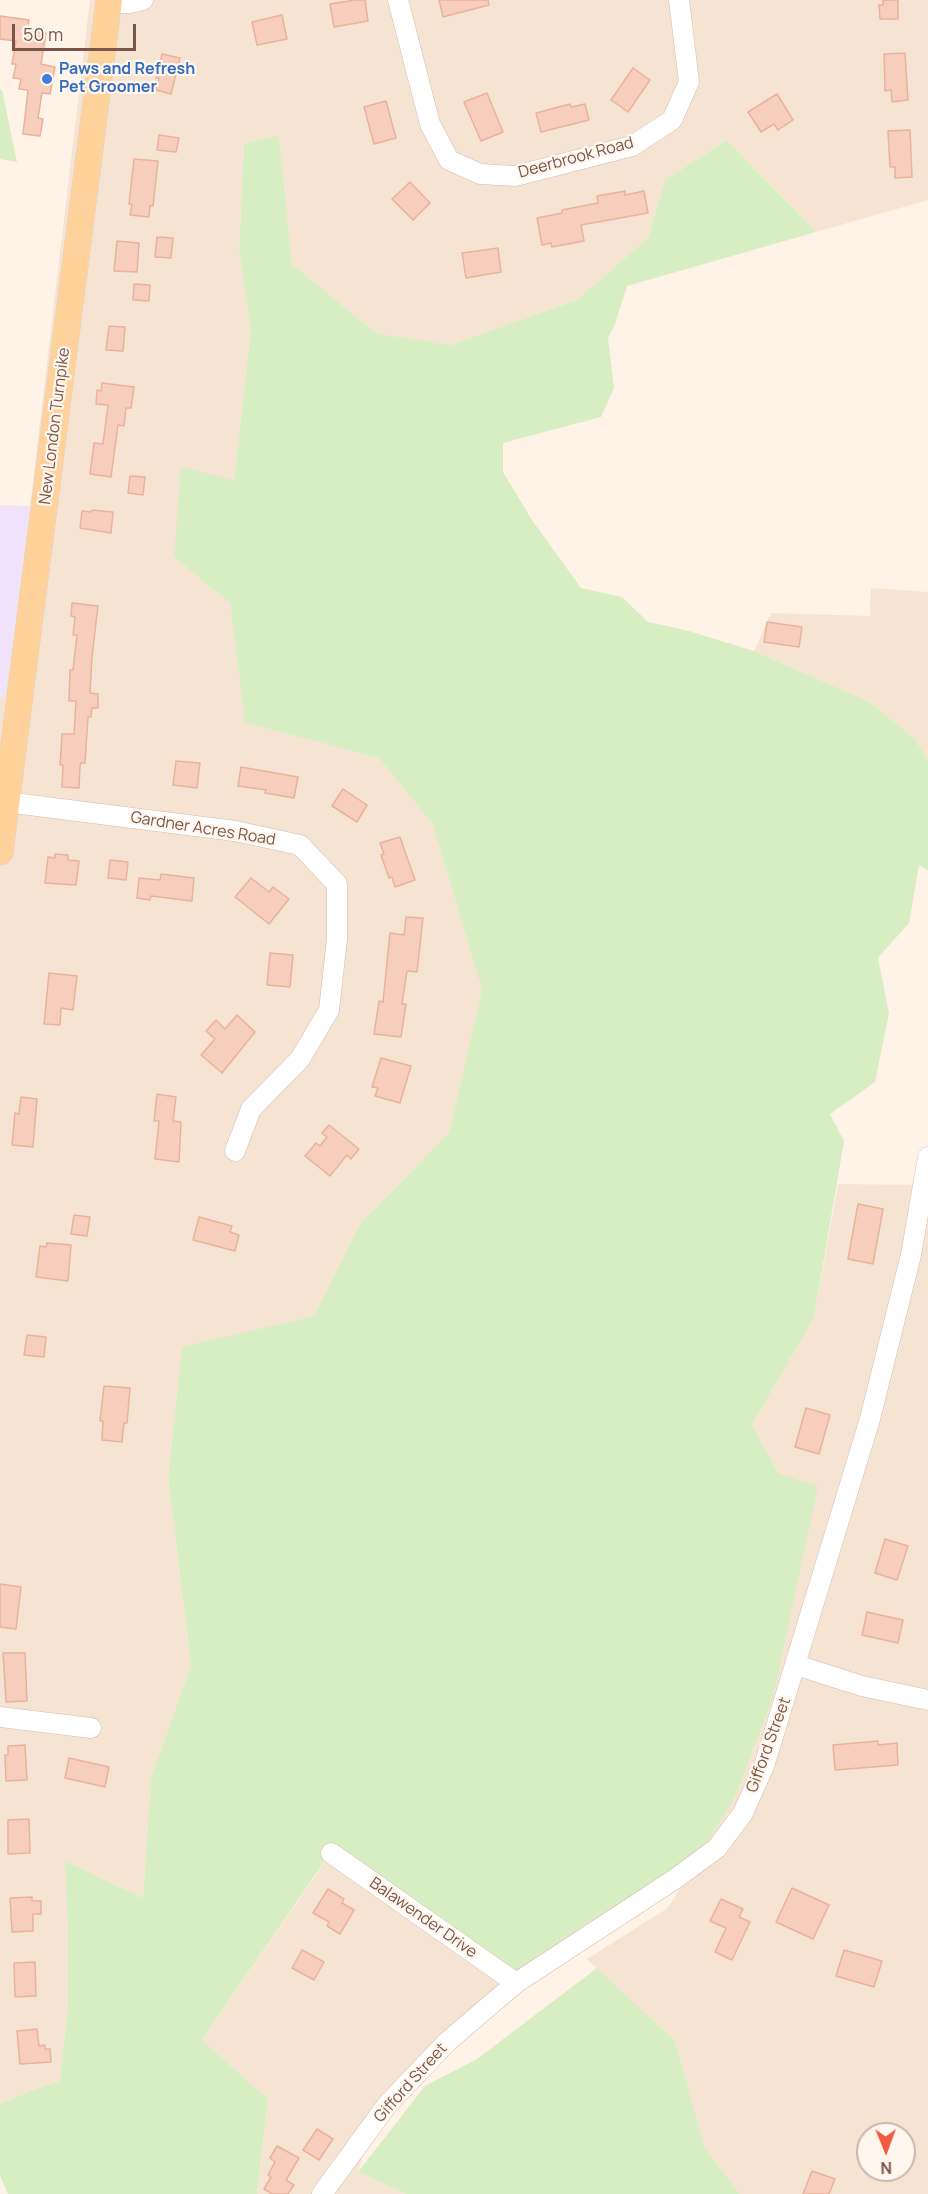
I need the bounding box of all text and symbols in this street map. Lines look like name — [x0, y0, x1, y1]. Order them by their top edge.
scale bar — [15, 12, 140, 50]
text: 50 m — [23, 22, 63, 46]
place label: Paws and Refresh Pet Groomer — [59, 60, 195, 98]
marker: Paws and Refresh Pet Groomer — [40, 72, 54, 86]
street label: Deerbrook Road — [516, 133, 636, 183]
street label: New London Turnpike — [36, 346, 74, 506]
street label: Gardner Acres Road — [129, 808, 277, 850]
street label: Gifford Street — [743, 1695, 795, 1795]
street label: Balawender Drive — [366, 1874, 480, 1962]
street label: Gifford Street — [370, 2039, 452, 2127]
north arrow — [856, 2122, 916, 2182]
text: N — [880, 2157, 892, 2179]

